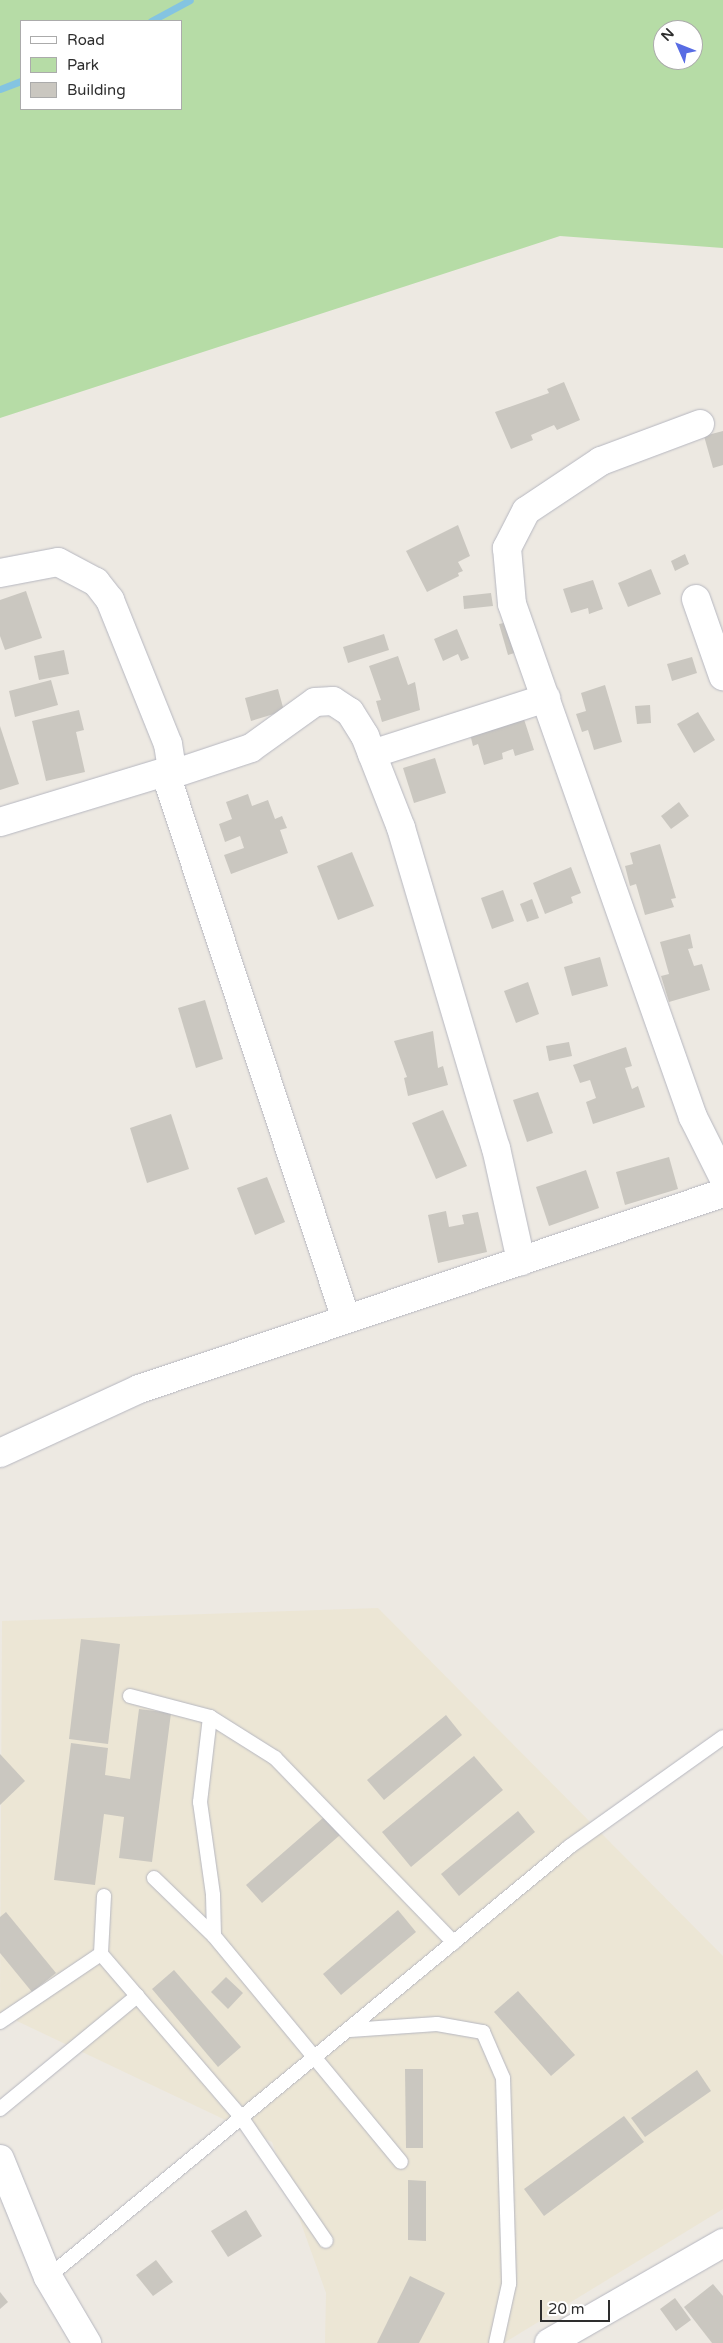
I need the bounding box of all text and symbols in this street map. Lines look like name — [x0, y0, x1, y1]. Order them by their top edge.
legend — [20, 20, 182, 110]
north arrow — [653, 20, 703, 70]
text: N — [658, 25, 678, 45]
text: Road — [67, 31, 105, 49]
text: Park — [67, 56, 99, 74]
text: Building — [67, 81, 126, 99]
scale bar — [543, 2290, 613, 2322]
text: 20 m — [548, 2300, 585, 2318]

